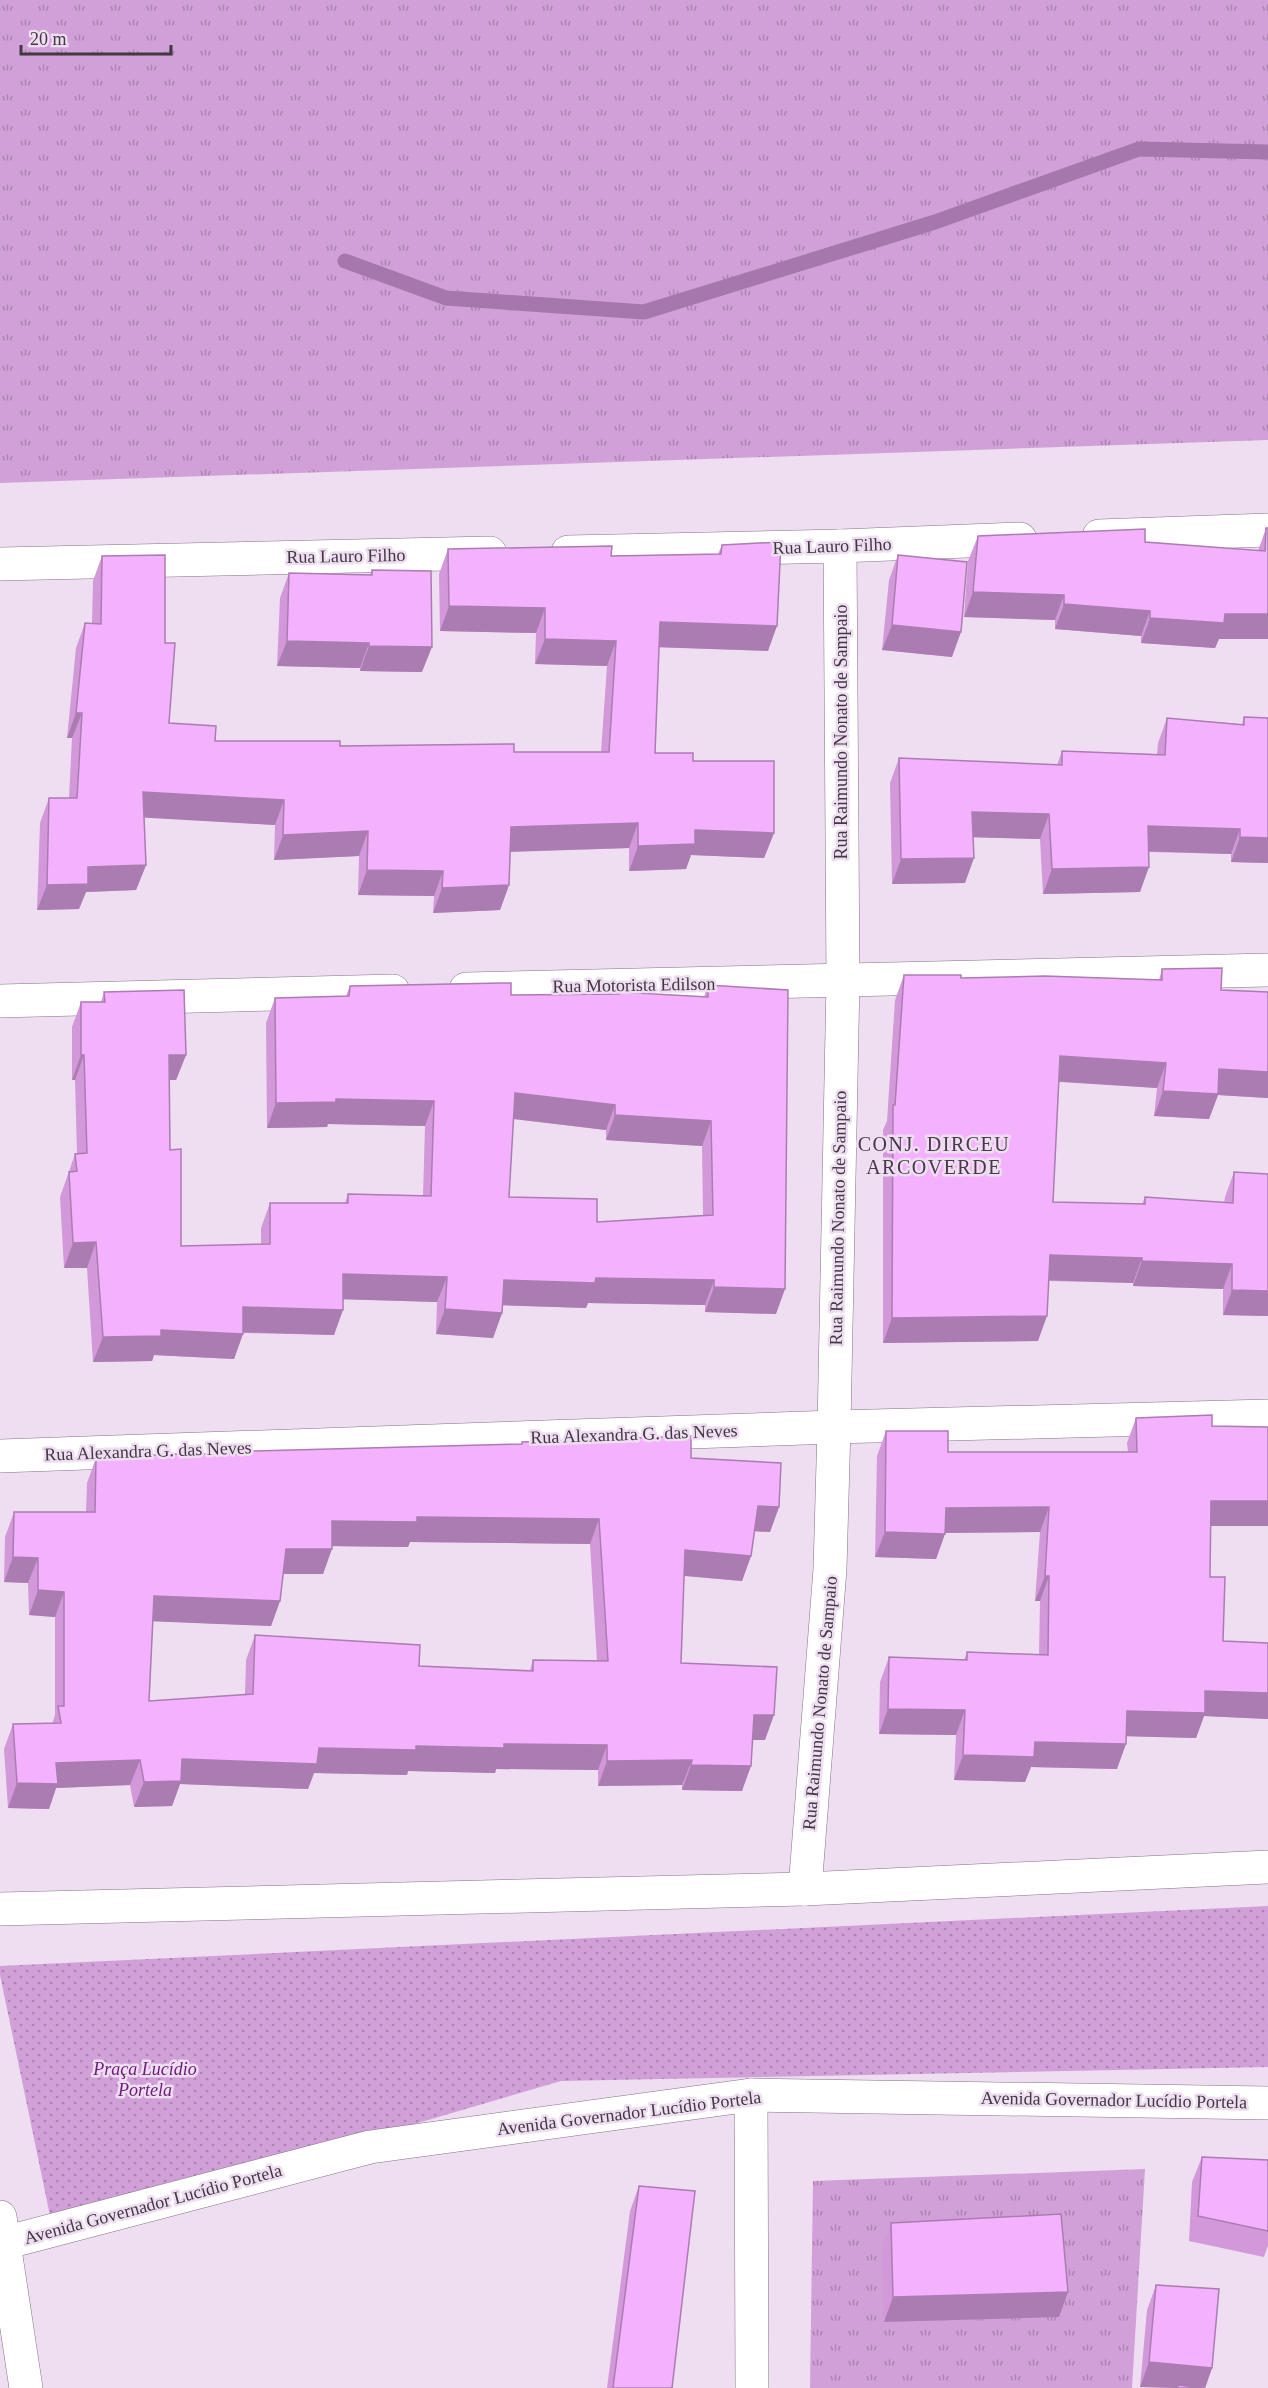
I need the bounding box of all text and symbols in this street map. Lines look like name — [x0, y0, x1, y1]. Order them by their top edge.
scale bar — [21, 18, 171, 56]
text: 20 m — [30, 29, 67, 49]
street label: Rua Lauro Filho — [772, 534, 892, 558]
street label: Rua Lauro Filho — [286, 545, 406, 567]
street label: Rua Raimundo Nonato de Sampaio — [831, 605, 851, 859]
street label: Rua Motorista Edilson — [552, 974, 716, 996]
street label: Rua Raimundo Nonato de Sampaio — [826, 1090, 850, 1346]
district label: CONJ. DIRCEU ARCOVERDE — [858, 1133, 1010, 1178]
street label: Rua Alexandra G. das Neves — [530, 1420, 738, 1448]
street label: Rua Alexandra G. das Neves — [44, 1437, 252, 1465]
street label: Rua Raimundo Nonato de Sampaio — [799, 1575, 841, 1831]
park label: Praça Lucídio Portela — [92, 2059, 197, 2100]
street label: Avenida Governador Lucídio Portela — [496, 2087, 762, 2139]
street label: Avenida Governador Lucídio Portela — [981, 2088, 1247, 2112]
street label: Avenida Governador Lucídio Portela — [22, 2160, 284, 2248]

